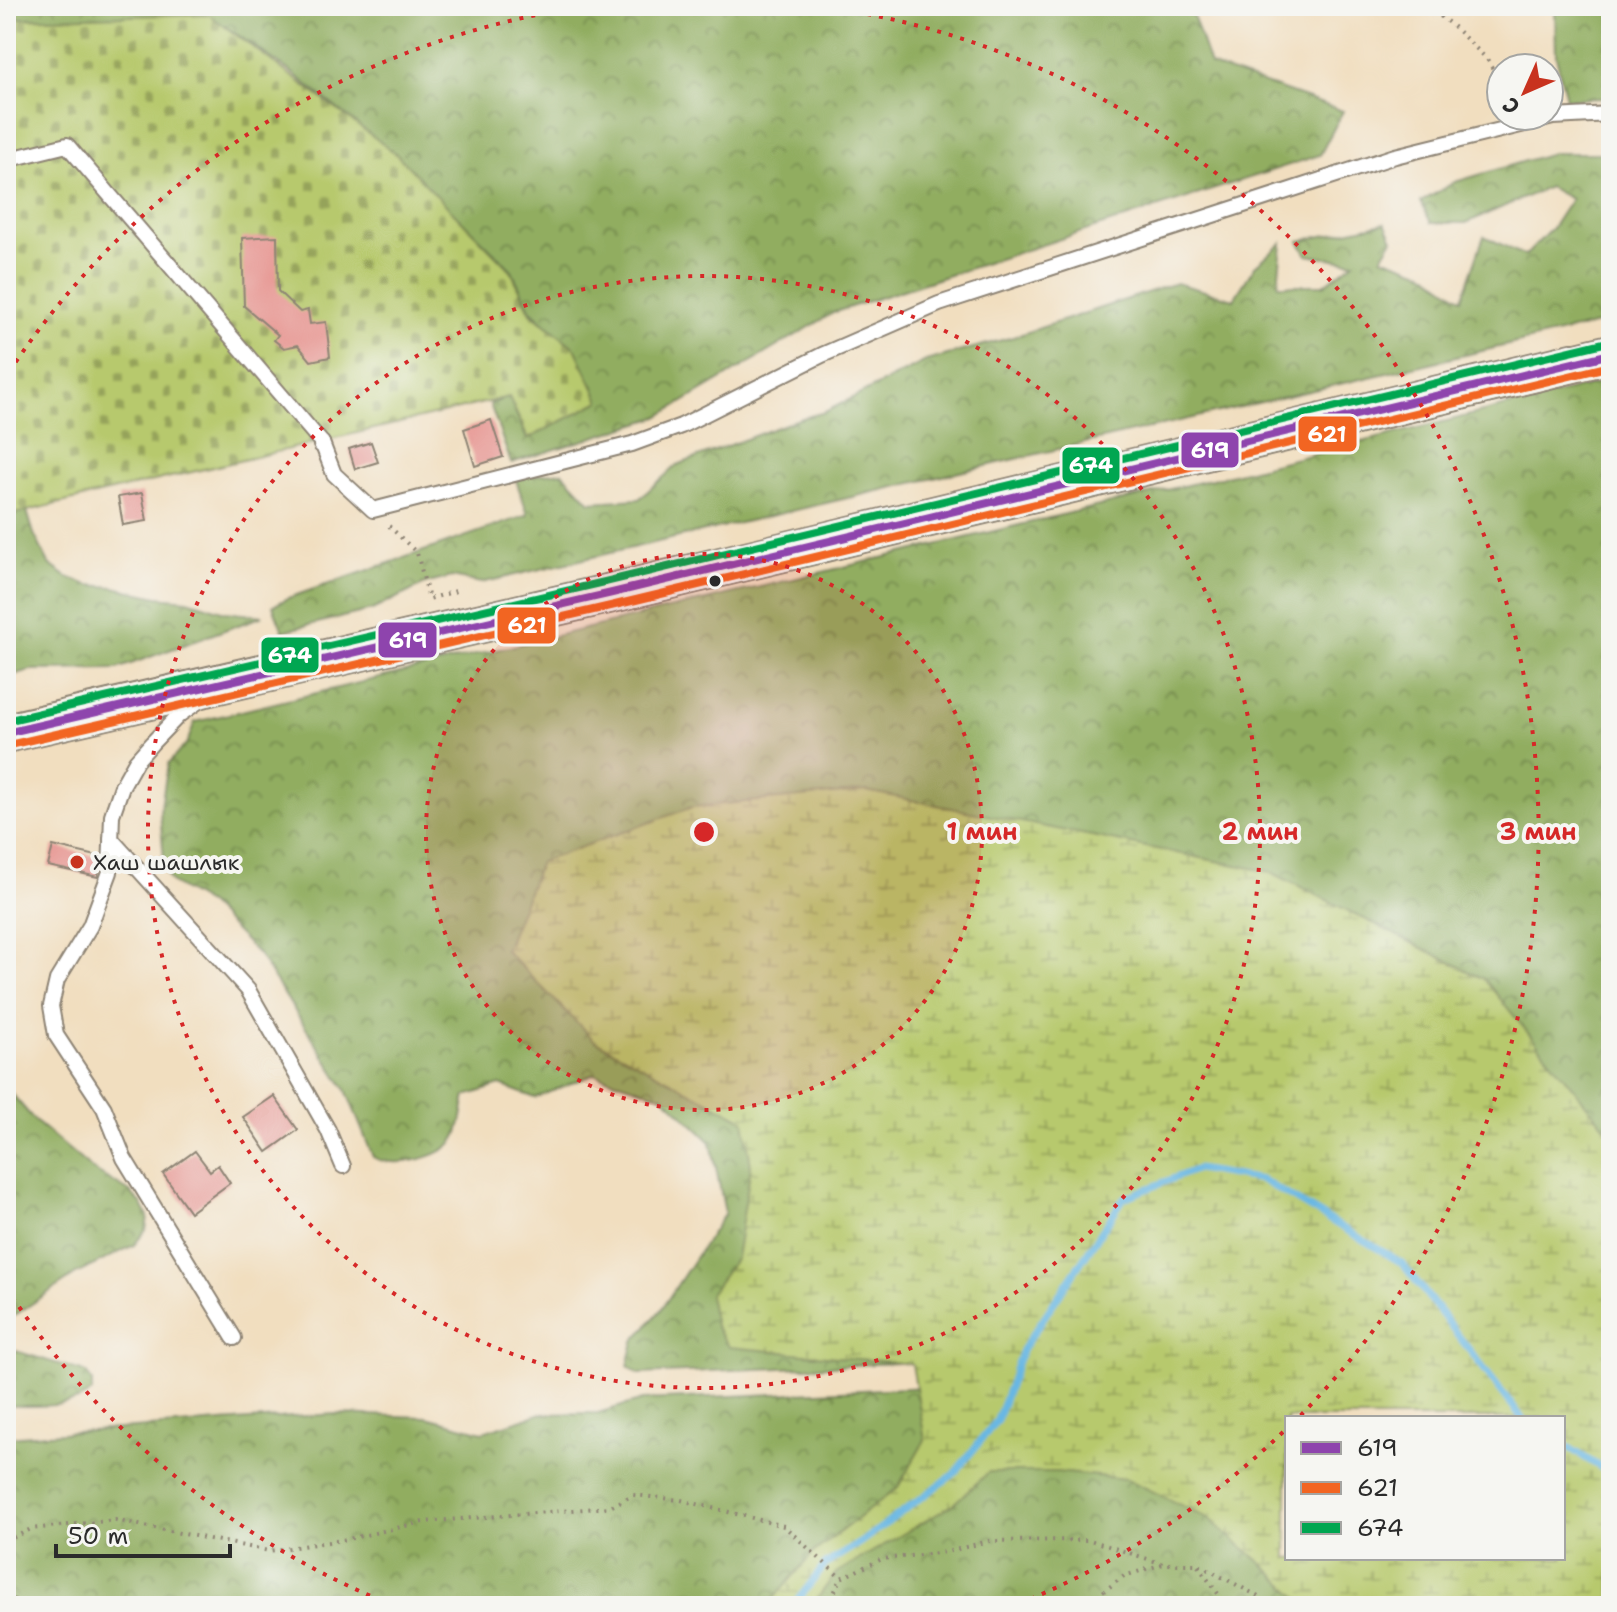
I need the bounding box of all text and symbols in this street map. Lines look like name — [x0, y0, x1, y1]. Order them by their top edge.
north arrow — [1485, 52, 1565, 132]
text: С — [1496, 91, 1526, 121]
line badge: 621 — [1297, 415, 1358, 453]
text: 621 — [1307, 420, 1347, 449]
line badge: 619 — [1180, 431, 1240, 469]
text: 619 — [1191, 436, 1229, 465]
line badge: 674 — [1061, 446, 1121, 485]
text: 674 — [1069, 451, 1114, 480]
unlabelled marker — [707, 573, 723, 589]
line badge: 621 — [496, 606, 557, 645]
text: 621 — [507, 611, 547, 640]
line badge: 619 — [377, 621, 438, 659]
text: 619 — [389, 626, 427, 655]
line badge: 674 — [260, 636, 320, 674]
text: 674 — [268, 641, 313, 670]
text: 1 мин — [946, 816, 1018, 848]
text: 2 мин — [1222, 816, 1299, 848]
text: 3 мин — [1500, 816, 1577, 848]
centre of rings — [690, 818, 718, 846]
place label: Хаш шашлык — [93, 848, 240, 877]
marker: Хаш шашлык — [68, 853, 86, 871]
legend — [1285, 1416, 1565, 1560]
text: 619 — [1357, 1432, 1398, 1464]
text: 621 — [1357, 1472, 1398, 1504]
scale bar — [56, 1508, 230, 1558]
text: 674 — [1357, 1512, 1404, 1544]
text: 50 m — [68, 1520, 128, 1552]

